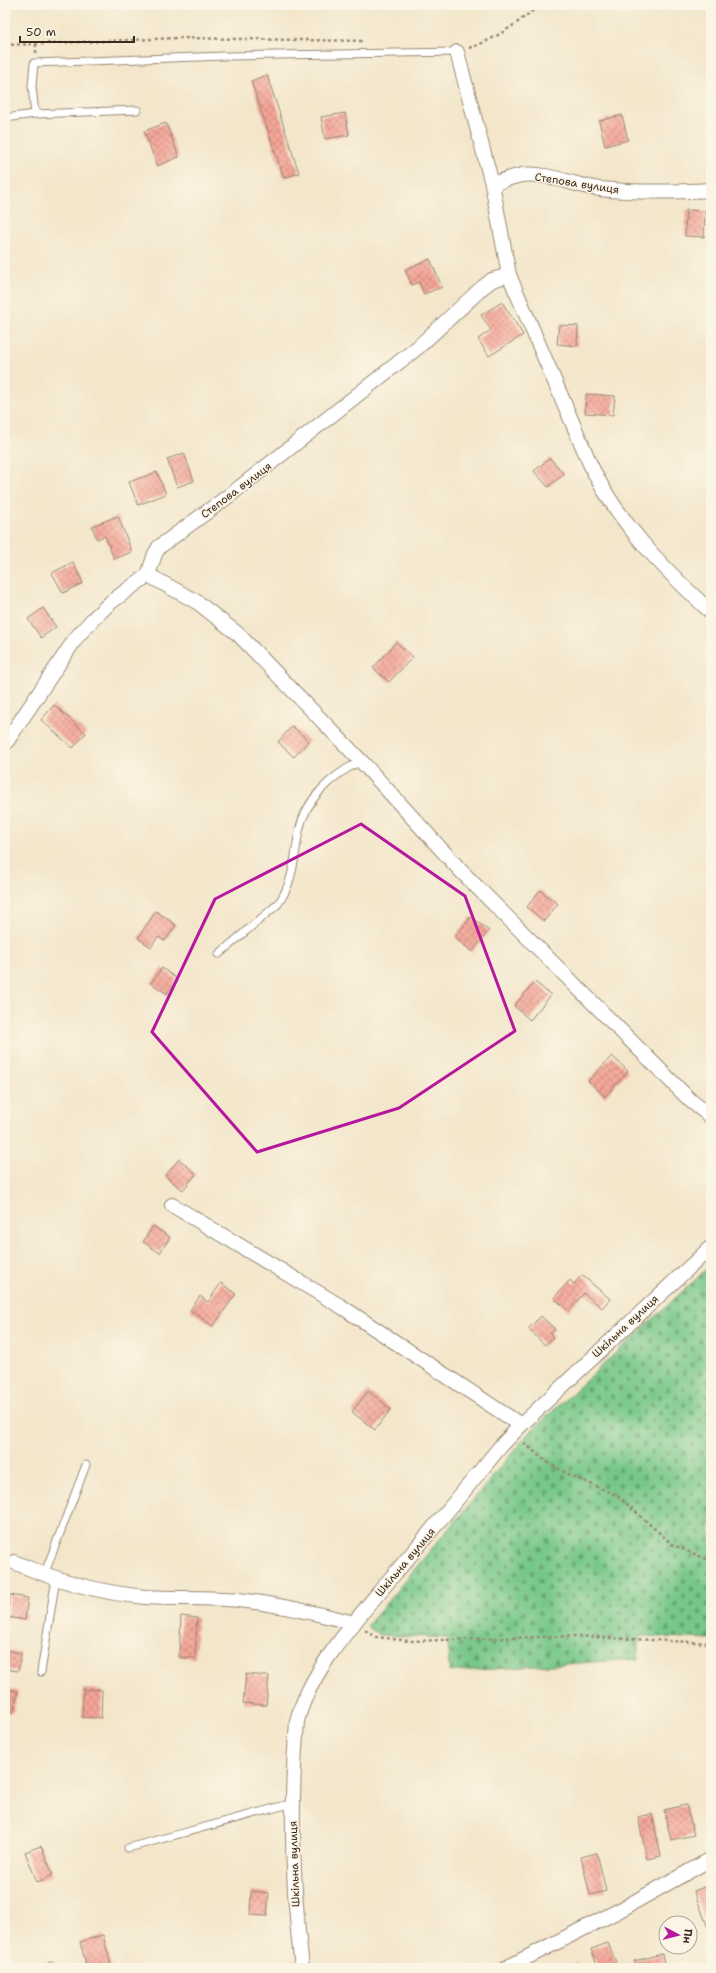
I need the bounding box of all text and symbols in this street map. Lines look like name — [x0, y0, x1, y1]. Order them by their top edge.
scale bar — [20, 18, 134, 44]
text: 50 m — [26, 24, 56, 40]
street label: Степова вулиця — [534, 169, 620, 198]
street label: Степова вулиця — [198, 459, 275, 522]
street label: Шкільна вулиця — [589, 1292, 662, 1361]
street label: Шкільна вулиця — [372, 1525, 439, 1600]
street label: Шкільна вулиця — [286, 1821, 303, 1907]
north arrow — [658, 1915, 698, 1955]
text: Пн — [679, 1928, 696, 1944]

